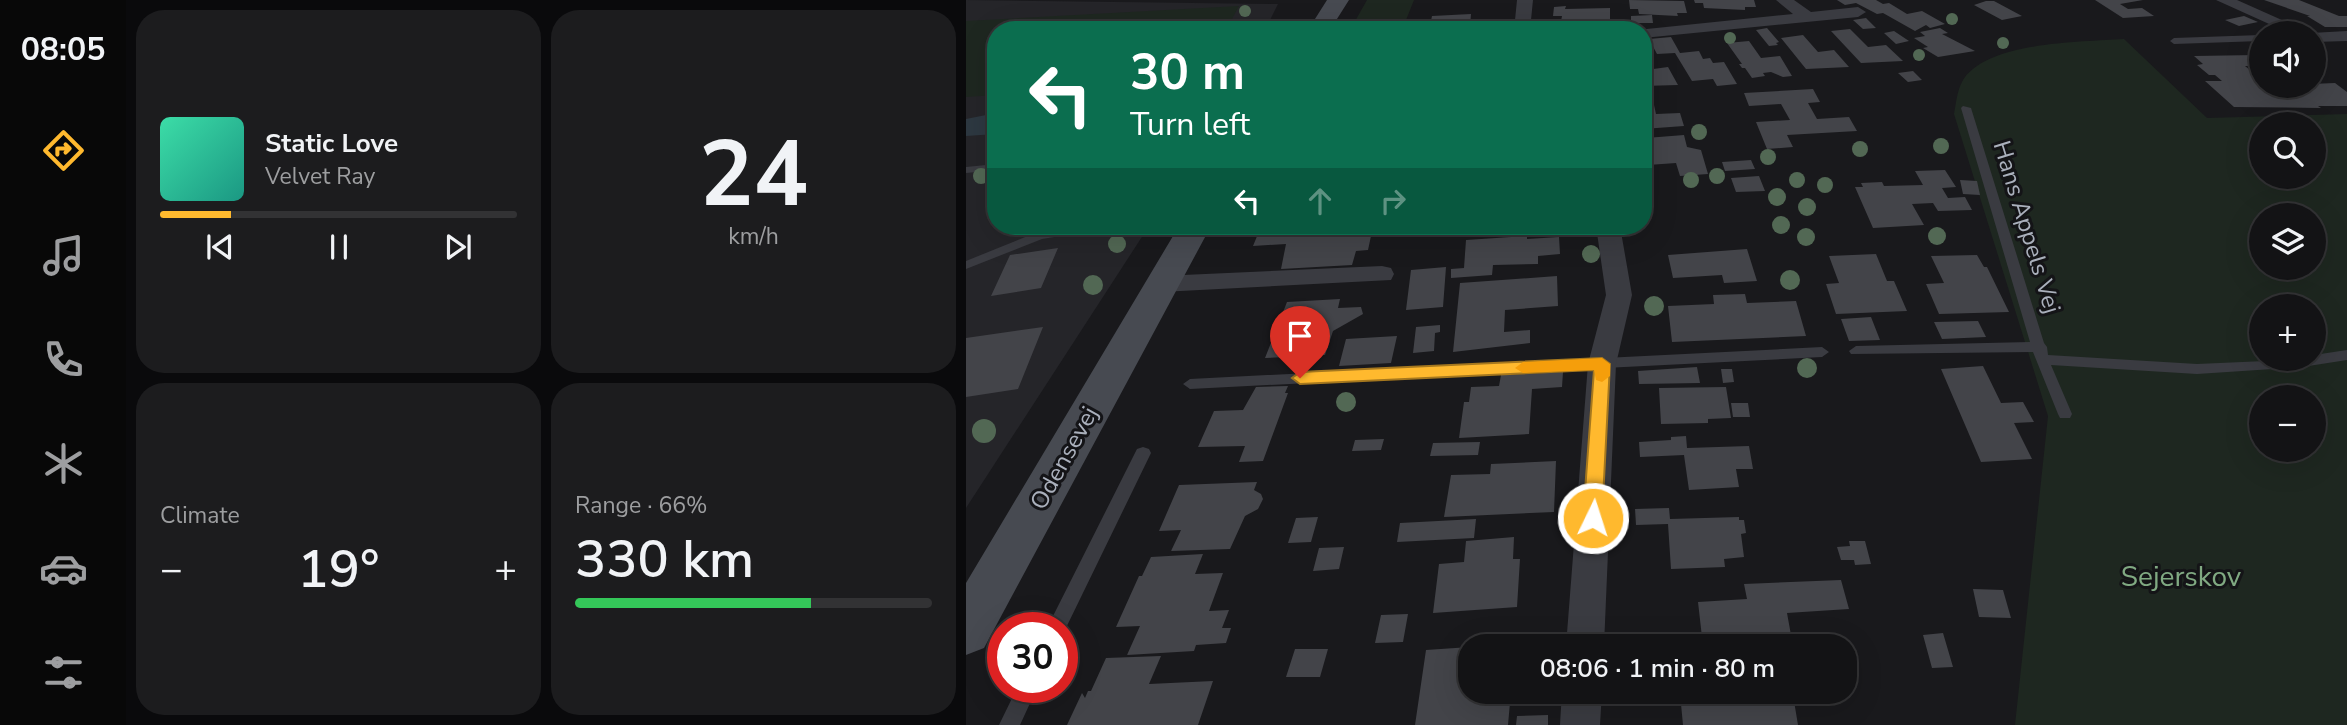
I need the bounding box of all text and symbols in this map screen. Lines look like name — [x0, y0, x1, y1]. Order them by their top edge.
map controls — [2249, 21, 2326, 462]
button: sound — [2249, 21, 2326, 98]
text: 08:05 — [21, 28, 105, 71]
text: 30 m — [1130, 39, 1245, 106]
icon: left — [1015, 49, 1106, 140]
text: Turn left — [1130, 103, 1250, 146]
button: search — [2249, 112, 2326, 189]
text: 24 — [699, 113, 808, 237]
icon: directions — [39, 126, 88, 175]
text: Static Love — [265, 126, 398, 161]
street label: Hans Appels Vej — [1986, 137, 2068, 317]
text: Velvet Ray — [265, 161, 375, 192]
icon: left — [1228, 182, 1266, 220]
icon: ahead — [1301, 182, 1339, 220]
icon: right — [1374, 182, 1412, 220]
button: layers — [2249, 203, 2326, 280]
text: km/h — [728, 221, 779, 252]
icon: previous — [201, 228, 239, 266]
icon: pause — [320, 228, 358, 266]
icon: next — [439, 228, 477, 266]
icon: music — [39, 231, 88, 280]
button: + — [2249, 294, 2326, 371]
pin — [1270, 306, 1330, 378]
icon: arrive — [1281, 317, 1319, 355]
icon: phone — [39, 335, 88, 384]
button: − — [2249, 385, 2326, 462]
street label: Odensevej — [1022, 401, 1106, 515]
icon: climate — [39, 439, 88, 488]
position arrow — [1556, 481, 1630, 555]
text: Range · 66% — [575, 490, 707, 521]
text: Climate — [160, 500, 240, 531]
text: 330 km — [575, 524, 754, 595]
text: 19° — [298, 534, 379, 605]
icon: car — [39, 544, 88, 593]
text: − — [160, 544, 183, 595]
text: + — [494, 544, 517, 595]
park label: Sejerskov — [2121, 558, 2242, 596]
speed limit sign: 30 — [987, 612, 1078, 703]
icon: filters — [39, 648, 88, 697]
text: 08:06 · 1 min · 80 m — [1540, 651, 1775, 686]

